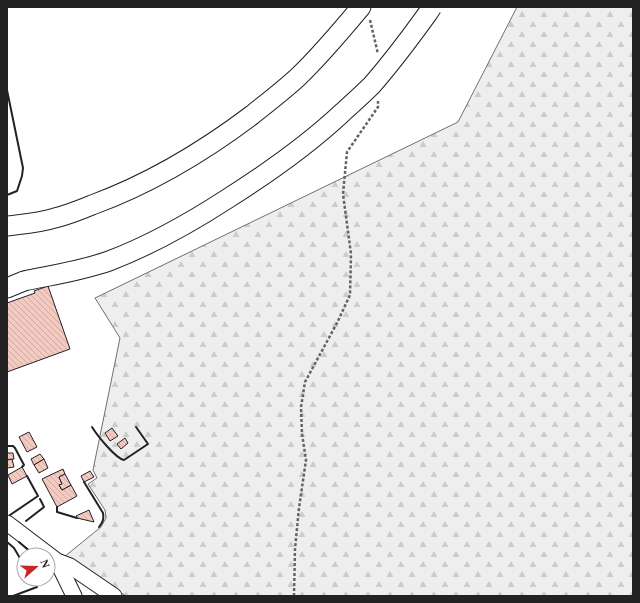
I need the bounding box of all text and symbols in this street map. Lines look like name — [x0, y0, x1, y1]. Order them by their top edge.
north arrow — [16, 547, 56, 587]
text: N — [38, 558, 52, 569]

